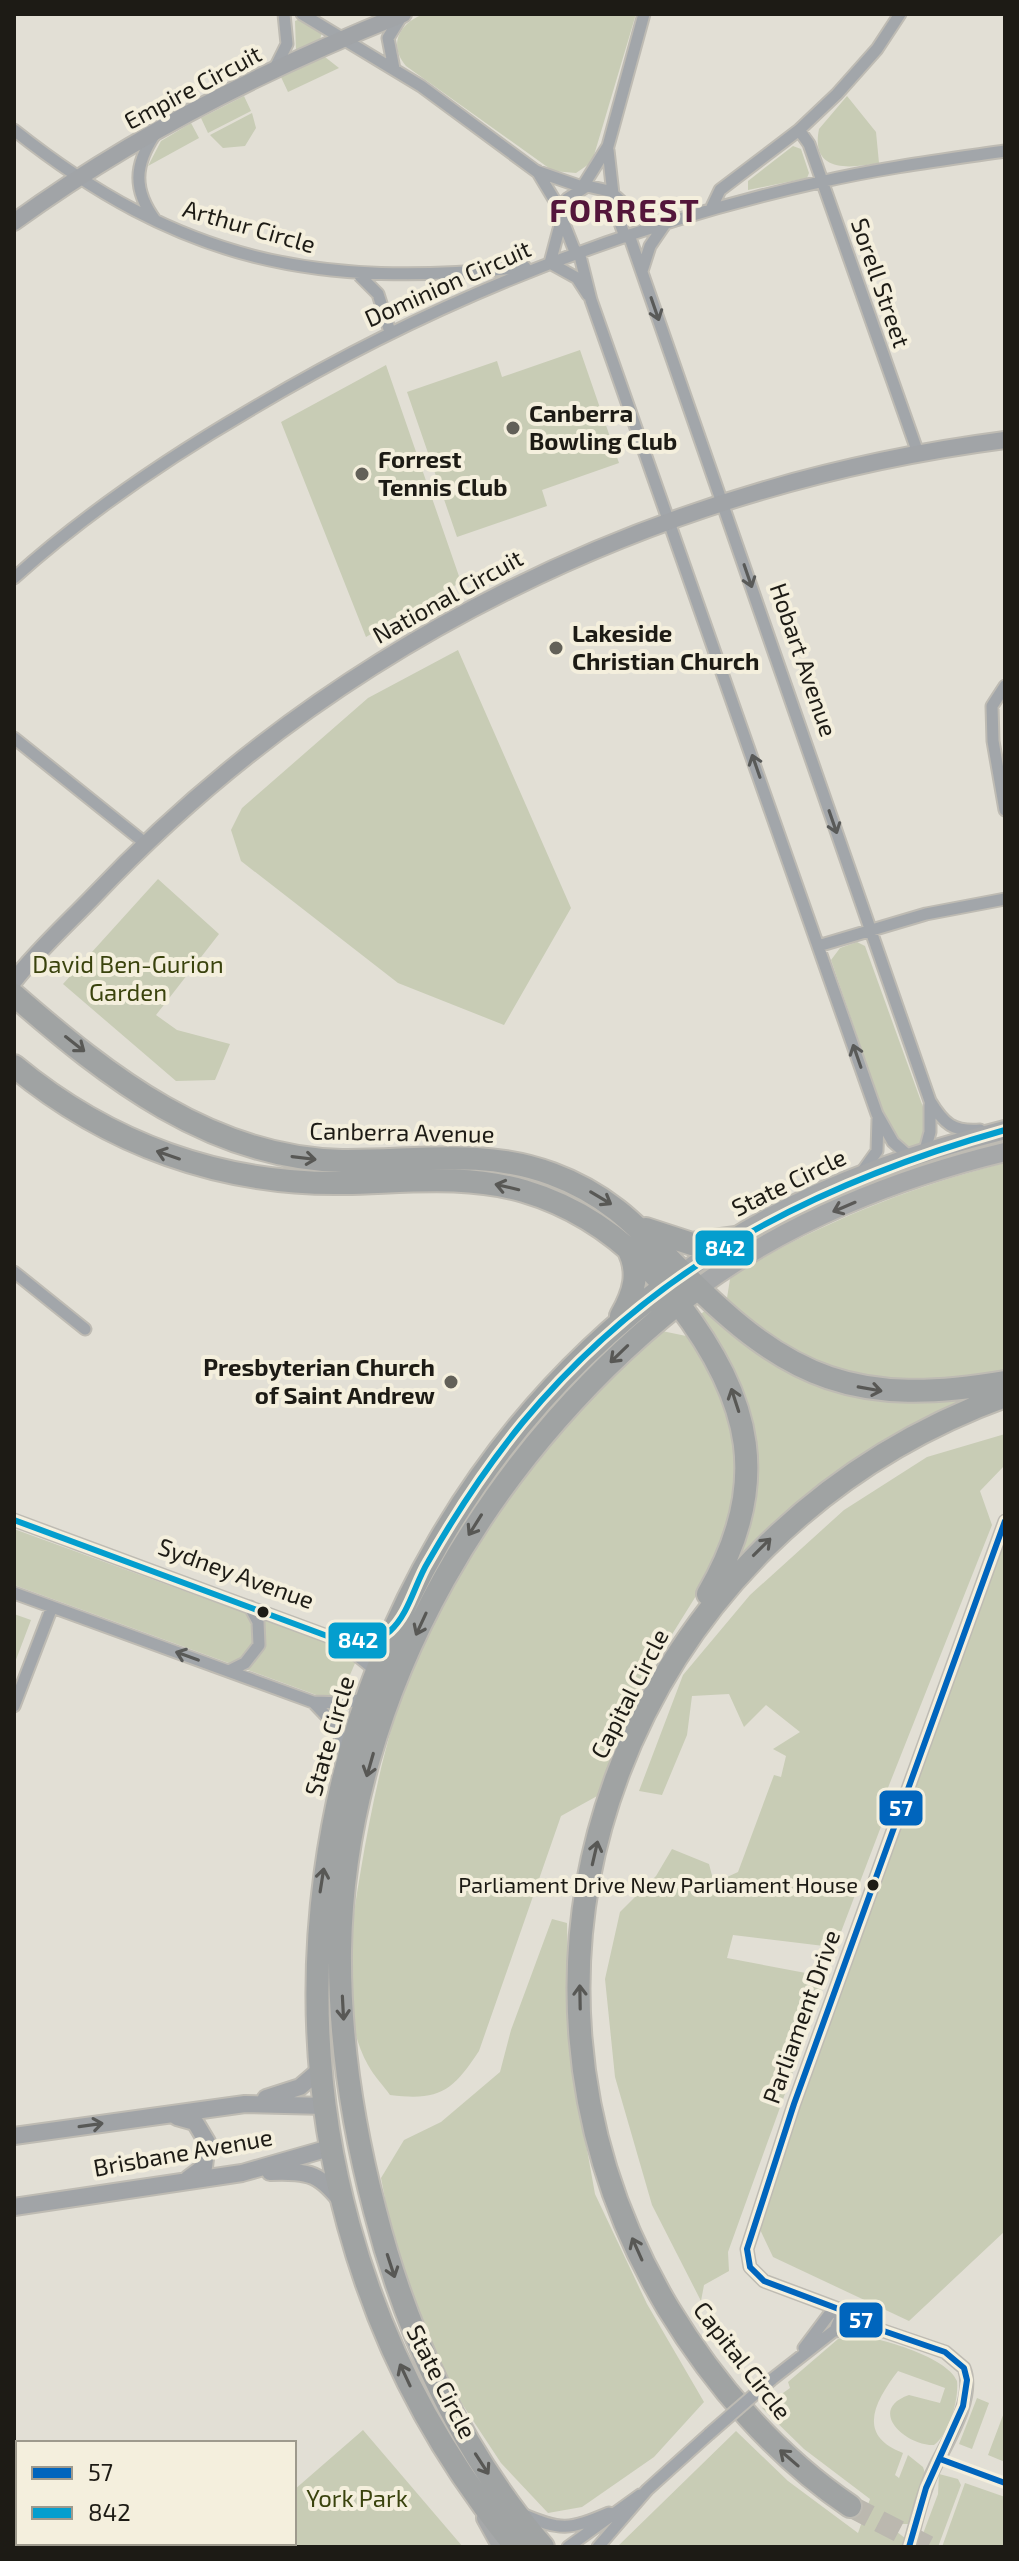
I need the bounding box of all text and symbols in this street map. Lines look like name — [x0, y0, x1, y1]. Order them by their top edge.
street label: Empire Circuit — [119, 38, 266, 135]
district label: FORREST — [549, 190, 701, 228]
street label: Arthur Circle — [180, 193, 319, 258]
street label: Sorell Street — [846, 214, 917, 351]
street label: Dominion Circuit — [360, 233, 535, 332]
one-way arrow — [648, 296, 663, 321]
place label: Canberra Bowling Club — [529, 398, 677, 455]
marker: Canberra Bowling Club — [504, 419, 522, 437]
place label: Forrest Tennis Club — [378, 444, 507, 501]
marker: Forrest Tennis Club — [353, 465, 371, 483]
street label: National Circuit — [367, 542, 527, 649]
one-way arrow — [742, 563, 757, 588]
street label: Hobart Avenue — [765, 579, 844, 740]
place label: Lakeside Christian Church — [572, 618, 759, 675]
marker: Lakeside Christian Church — [547, 639, 565, 657]
one-way arrow — [747, 754, 762, 779]
one-way arrow — [827, 809, 842, 834]
park label: David Ben-Gurion Garden — [32, 949, 224, 1006]
one-way arrow — [64, 1035, 85, 1052]
one-way arrow — [849, 1045, 863, 1069]
street label: Canberra Avenue — [309, 1115, 495, 1148]
street label: State Circle — [726, 1141, 850, 1222]
one-way arrow — [156, 1146, 181, 1161]
one-way arrow — [290, 1150, 317, 1165]
one-way arrow — [495, 1179, 520, 1194]
one-way arrow — [589, 1191, 612, 1207]
one-way arrow — [832, 1200, 856, 1215]
line badge: 842 — [694, 1229, 755, 1267]
text: 842 — [705, 1234, 745, 1260]
one-way arrow — [609, 1344, 629, 1363]
place label: Presbyterian Church of Saint Andrew — [203, 1352, 436, 1409]
marker: Presbyterian Church of Saint Andrew — [442, 1373, 460, 1391]
one-way arrow — [857, 1382, 882, 1397]
one-way arrow — [726, 1387, 741, 1412]
one-way arrow — [467, 1513, 483, 1536]
street label: Sydney Avenue — [155, 1531, 318, 1614]
one-way arrow — [752, 1538, 772, 1557]
unlabelled marker — [255, 1604, 271, 1620]
one-way arrow — [413, 1612, 428, 1636]
line badge: 842 — [327, 1621, 388, 1660]
street label: Capital Circle — [584, 1624, 674, 1763]
text: 842 — [338, 1626, 378, 1652]
one-way arrow — [176, 1648, 200, 1662]
street label: State Circle — [298, 1672, 360, 1799]
one-way arrow — [362, 1751, 377, 1777]
line badge: 57 — [878, 1789, 924, 1827]
text: 57 — [889, 1794, 913, 1820]
one-way arrow — [588, 1841, 603, 1866]
one-way arrow — [315, 1868, 330, 1893]
place label: Parliament Drive New Parliament House — [458, 1871, 858, 1897]
marker: Parliament Drive New Parliament House — [865, 1877, 881, 1893]
street label: Parliament Drive — [756, 1926, 845, 2107]
one-way arrow — [572, 1984, 588, 2011]
one-way arrow — [336, 1994, 351, 2021]
one-way arrow — [78, 2117, 103, 2132]
street label: Brisbane Avenue — [91, 2121, 275, 2182]
one-way arrow — [629, 2237, 644, 2261]
one-way arrow — [384, 2253, 399, 2278]
street label: Capital Circle — [688, 2295, 798, 2425]
line badge: 57 — [838, 2301, 884, 2339]
text: 57 — [849, 2306, 873, 2332]
street label: State Circle — [401, 2320, 483, 2443]
one-way arrow — [397, 2363, 412, 2387]
legend — [16, 2441, 296, 2545]
one-way arrow — [780, 2449, 800, 2467]
one-way arrow — [474, 2453, 490, 2475]
text: 57 — [88, 2457, 113, 2486]
park label: York Park — [306, 2483, 408, 2512]
text: 842 — [88, 2497, 131, 2526]

